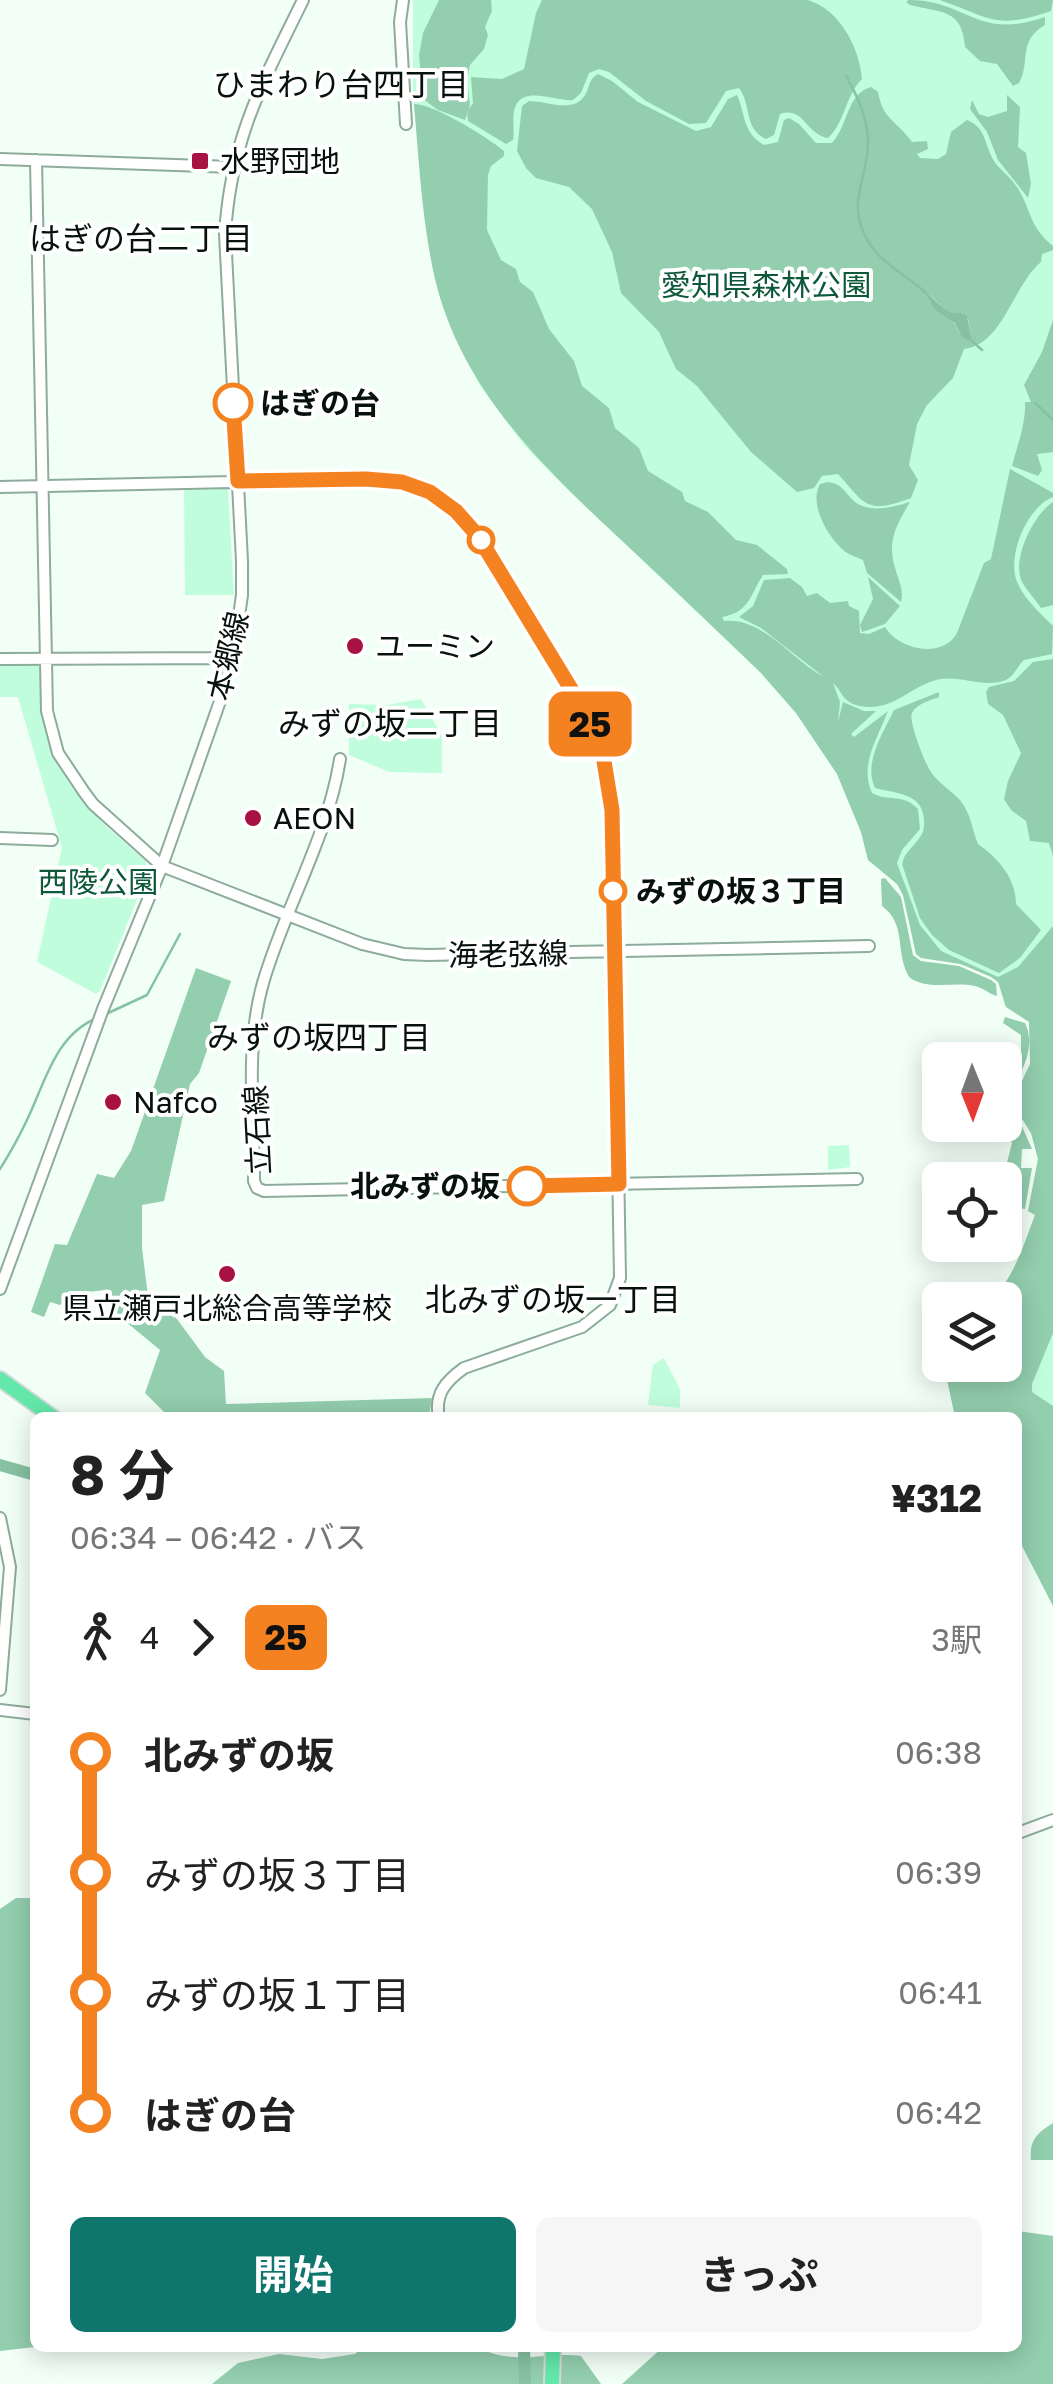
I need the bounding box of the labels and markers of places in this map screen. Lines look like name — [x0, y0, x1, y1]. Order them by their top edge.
place label: 水野団地 — [220, 143, 340, 179]
marker: 水野団地 — [189, 150, 211, 172]
marker: はぎの台 — [214, 384, 252, 422]
place label: はぎの台 — [260, 385, 380, 421]
unlabelled marker — [468, 527, 494, 553]
place label: ユーミン — [375, 628, 495, 664]
marker: ユーミン — [344, 635, 366, 657]
place label: AEON — [273, 800, 356, 836]
marker: AEON — [242, 807, 264, 829]
place label: みずの坂３丁目 — [636, 873, 846, 909]
marker: みずの坂３丁目 — [600, 878, 626, 904]
place label: Nafco — [133, 1084, 218, 1120]
marker: Nafco — [102, 1091, 124, 1113]
marker: 北みずの坂 — [508, 1167, 546, 1205]
place label: 北みずの坂 — [350, 1168, 500, 1204]
marker: 県立瀬戸北総合高等学校 — [216, 1263, 238, 1285]
place label: 県立瀬戸北総合高等学校 — [62, 1290, 392, 1326]

